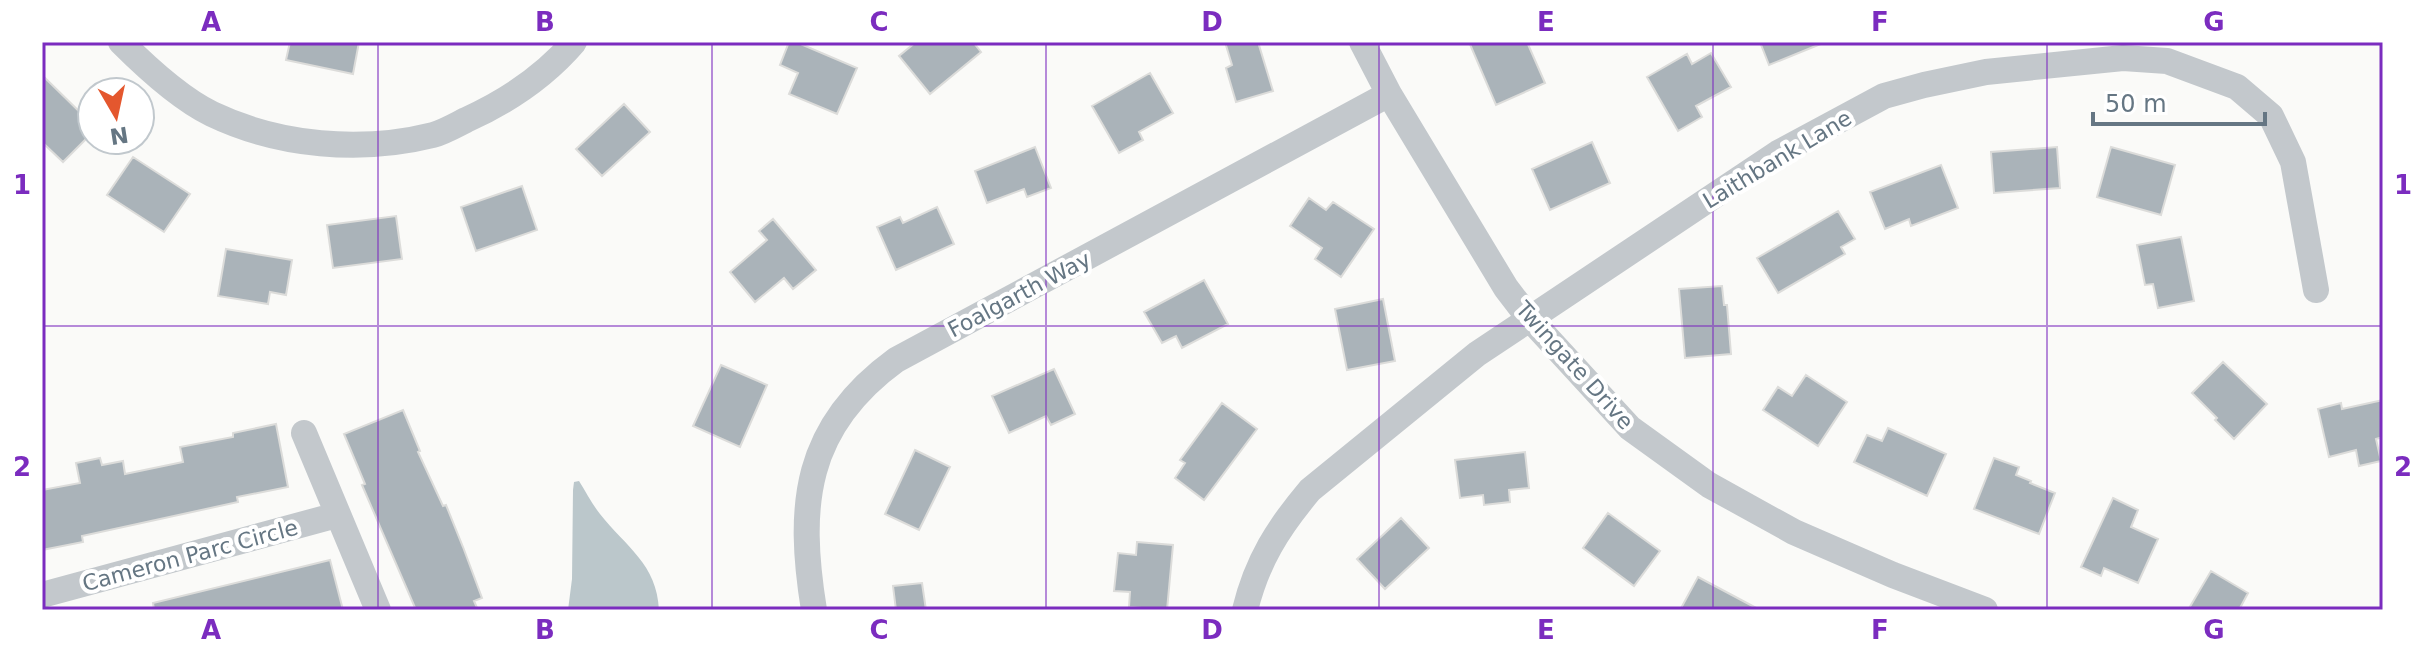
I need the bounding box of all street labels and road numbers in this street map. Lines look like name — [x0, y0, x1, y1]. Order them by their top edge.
street label: Laithbank Lane — [1698, 105, 1856, 214]
street label: Foalgarth Way — [944, 246, 1095, 343]
street label: Twingate Drive — [1510, 296, 1638, 434]
street label: Cameron Parc Circle — [80, 515, 301, 596]

